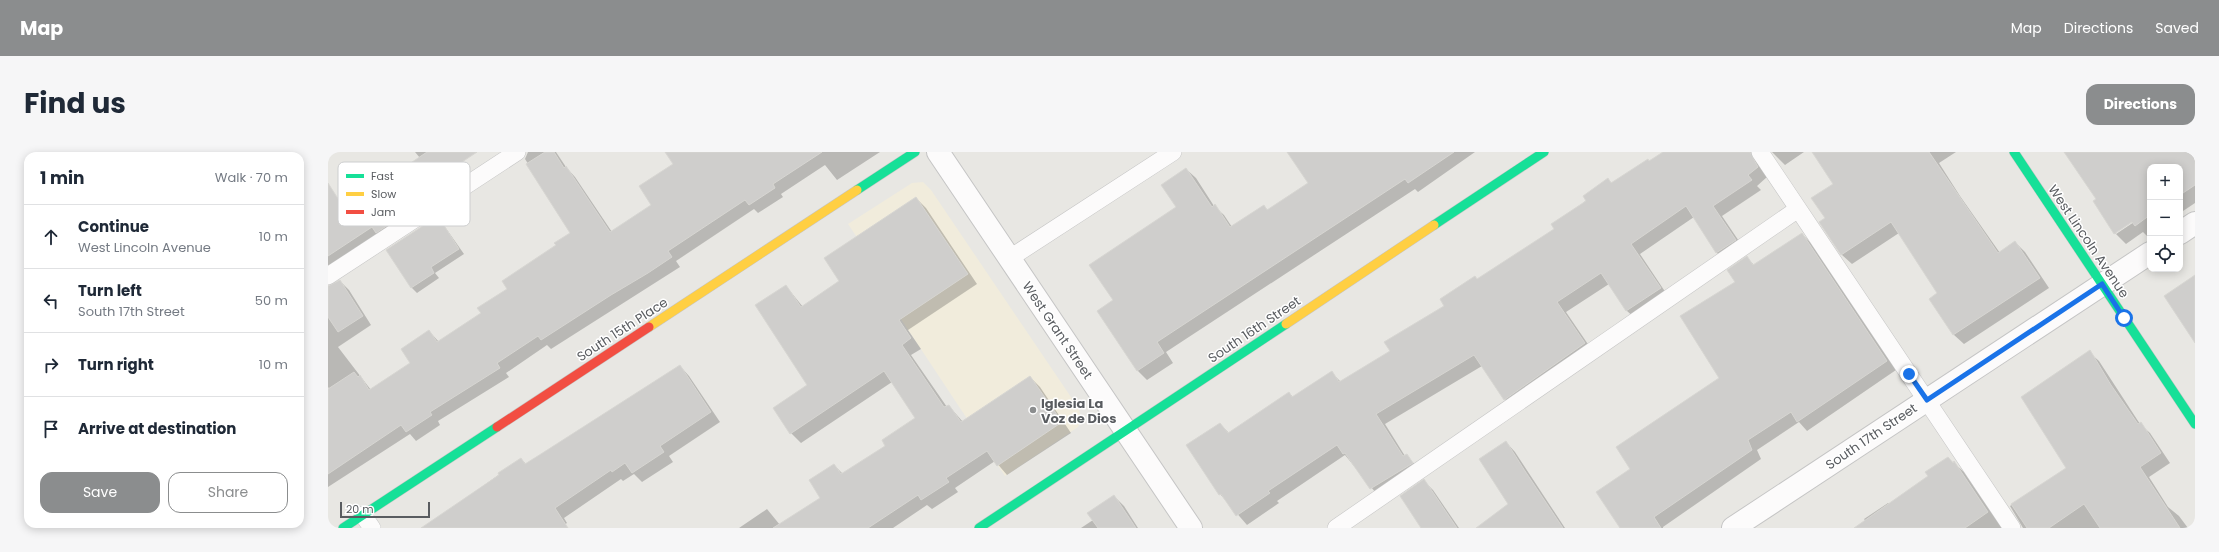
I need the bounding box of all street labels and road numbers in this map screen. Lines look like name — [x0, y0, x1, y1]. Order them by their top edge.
street label: West Lincoln Avenue — [2044, 181, 2134, 302]
street label: West Grant Street — [1018, 278, 1098, 383]
street label: South 16th Street — [1204, 291, 1304, 367]
street label: South 15th Place — [573, 293, 672, 366]
street label: South 17th Street — [1822, 399, 1921, 474]

